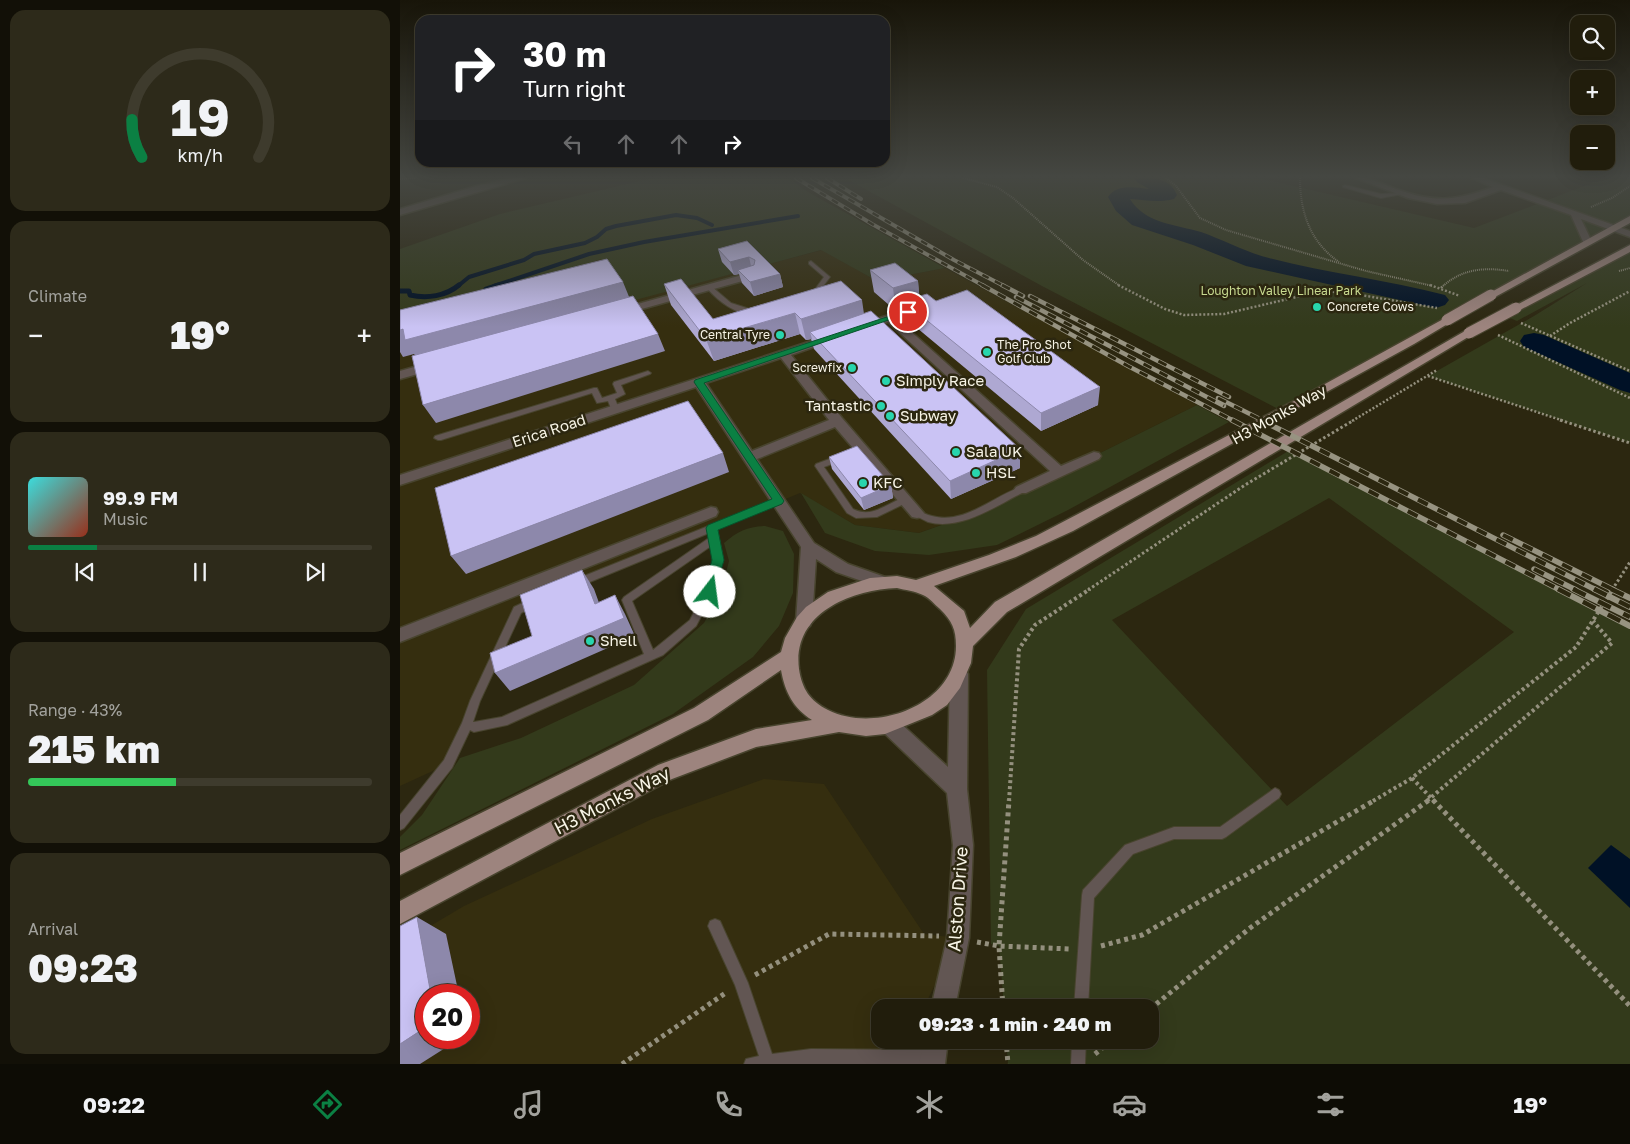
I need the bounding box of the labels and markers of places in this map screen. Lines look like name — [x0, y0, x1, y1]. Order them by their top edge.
pin — [887, 291, 929, 333]
place label: Concrete Cows — [1327, 299, 1414, 314]
marker: Concrete Cows — [1311, 301, 1323, 313]
place label: Central Tyre — [700, 327, 770, 342]
marker: Central Tyre — [774, 329, 786, 341]
place label: The Pro Shot Golf Club — [997, 337, 1072, 366]
marker: The Pro Shot Golf Club — [981, 346, 993, 358]
place label: Screwfix — [792, 360, 842, 375]
marker: Screwfix — [846, 362, 858, 374]
place label: Simply Race — [896, 371, 984, 389]
marker: Simply Race — [880, 375, 892, 387]
place label: Tantastic — [805, 396, 871, 414]
marker: Tantastic — [875, 400, 887, 412]
place label: Subway — [900, 406, 957, 424]
marker: Subway — [884, 410, 896, 422]
place label: Sala UK — [966, 442, 1022, 460]
marker: Sala UK — [950, 446, 962, 458]
place label: HSL — [986, 463, 1016, 481]
marker: HSL — [970, 467, 982, 479]
place label: KFC — [873, 473, 902, 491]
marker: KFC — [857, 477, 869, 489]
place label: Shell — [600, 631, 637, 649]
marker: Shell — [584, 635, 596, 647]

